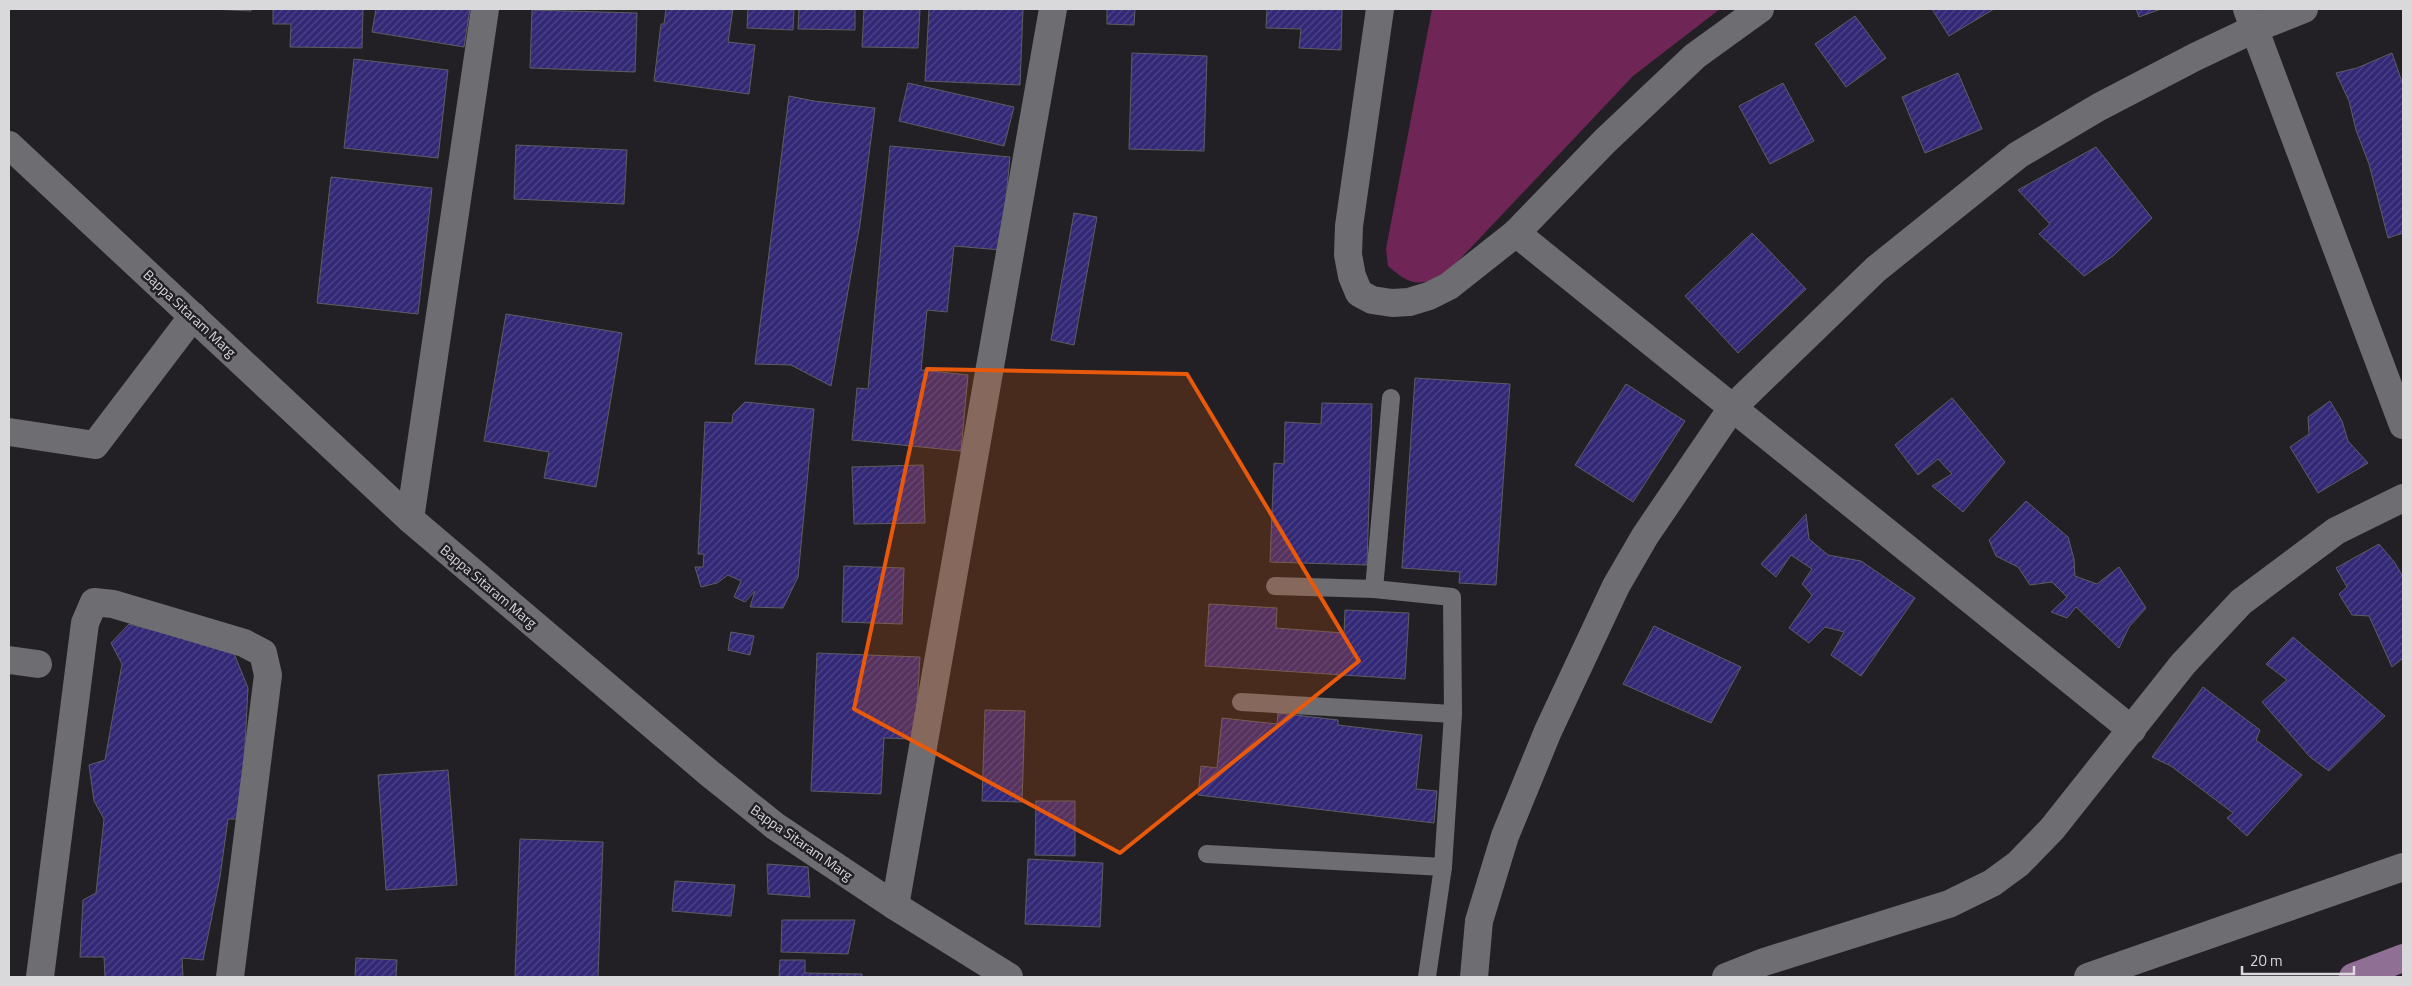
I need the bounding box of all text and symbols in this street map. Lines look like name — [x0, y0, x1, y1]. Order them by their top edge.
street label: Bappa Sitaram Marg — [139, 264, 241, 362]
street label: Bappa Sitaram Marg — [436, 539, 542, 633]
street label: Bappa Sitaram Marg — [747, 799, 857, 885]
scale bar — [2242, 944, 2354, 976]
text: 20 m — [2250, 949, 2283, 972]

